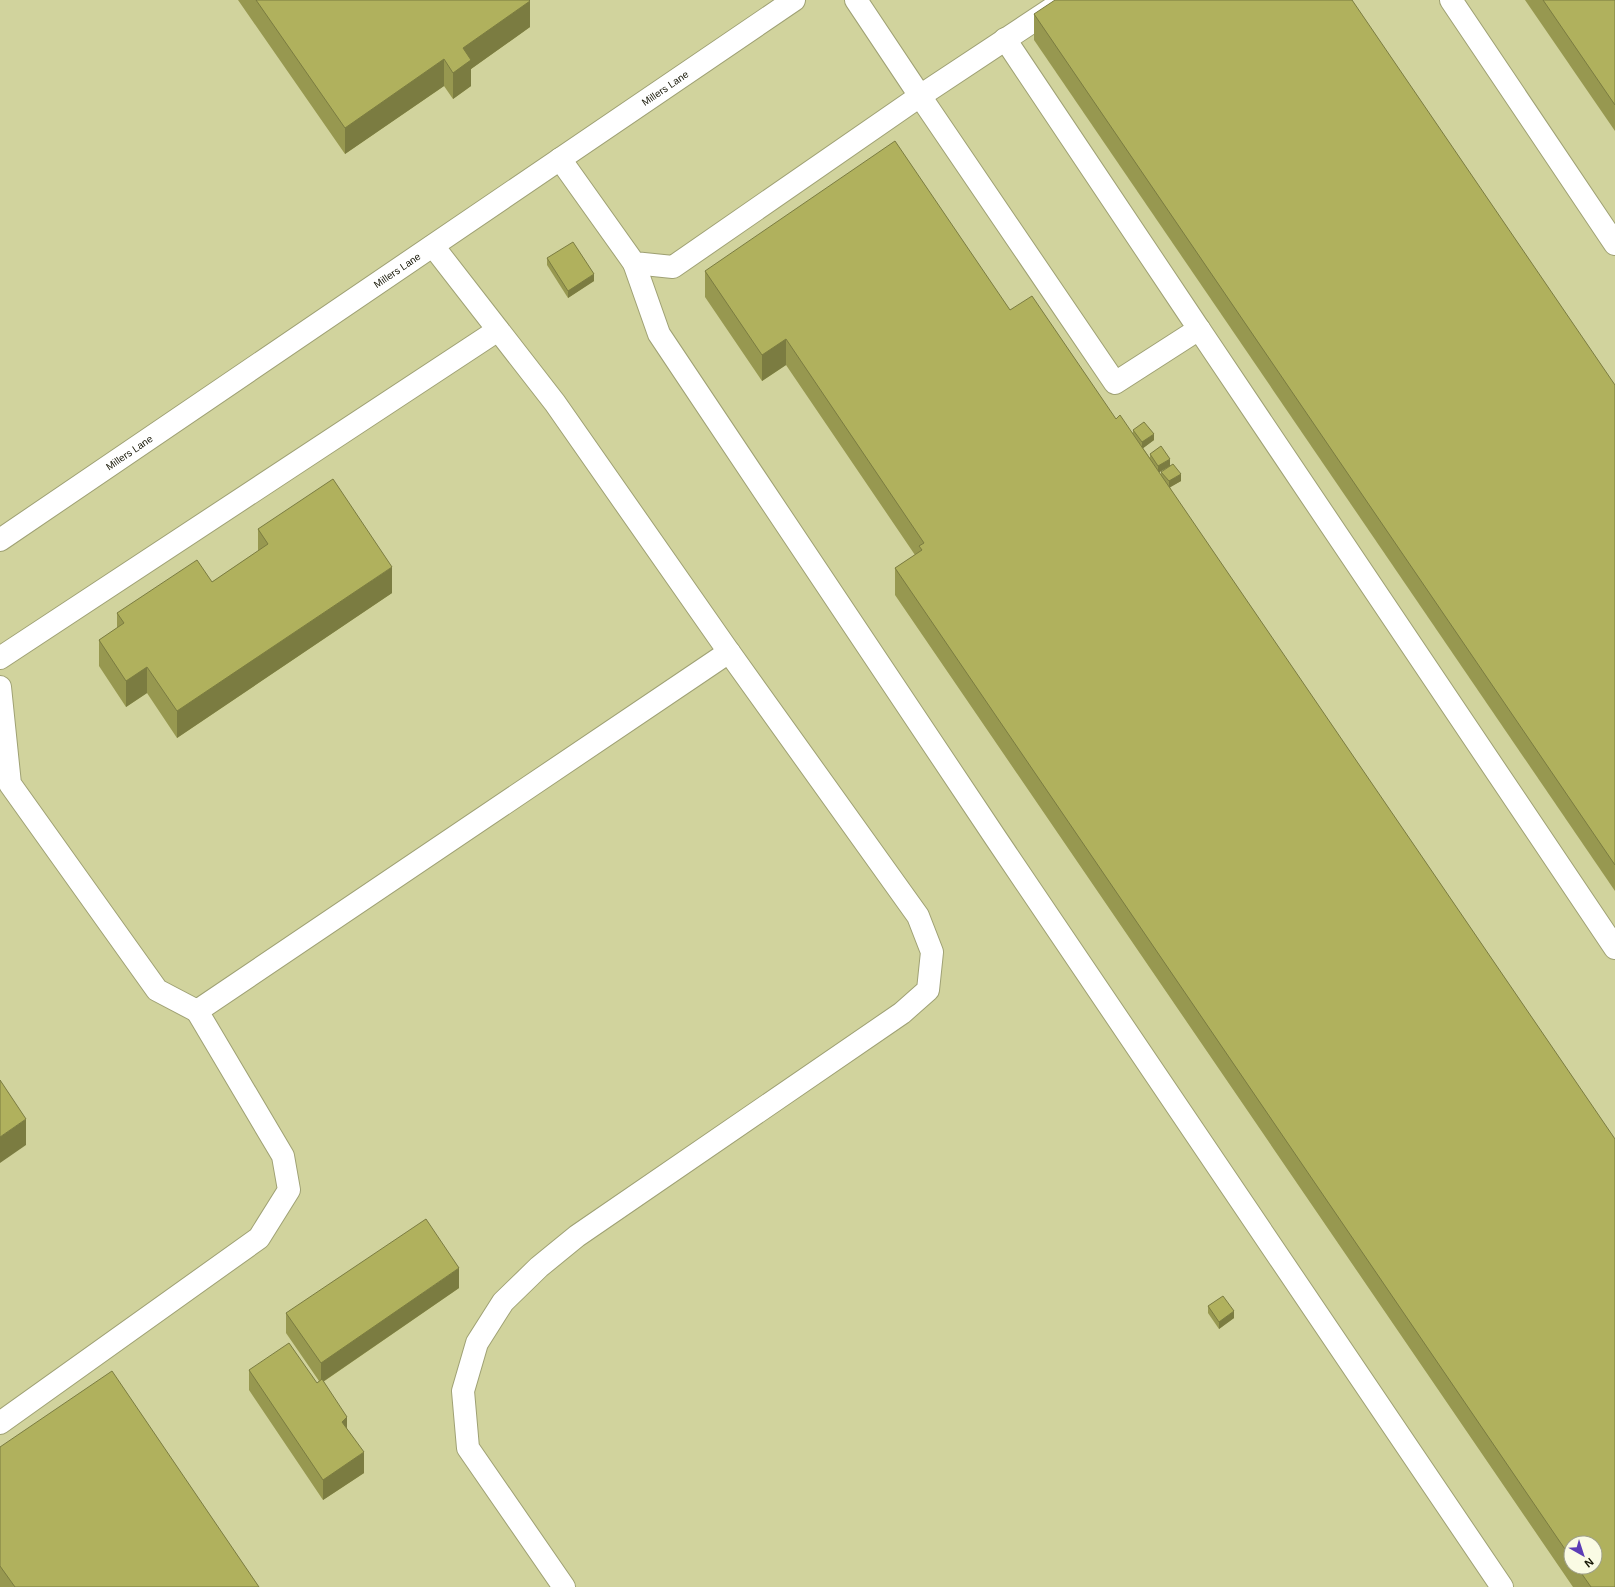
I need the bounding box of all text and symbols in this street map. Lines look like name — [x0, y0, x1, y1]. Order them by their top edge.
street label: Millers Lane — [640, 68, 691, 108]
street label: Millers Lane — [372, 251, 423, 290]
street label: Millers Lane — [104, 433, 155, 472]
north arrow — [1563, 1535, 1603, 1575]
text: N — [1582, 1556, 1596, 1570]

